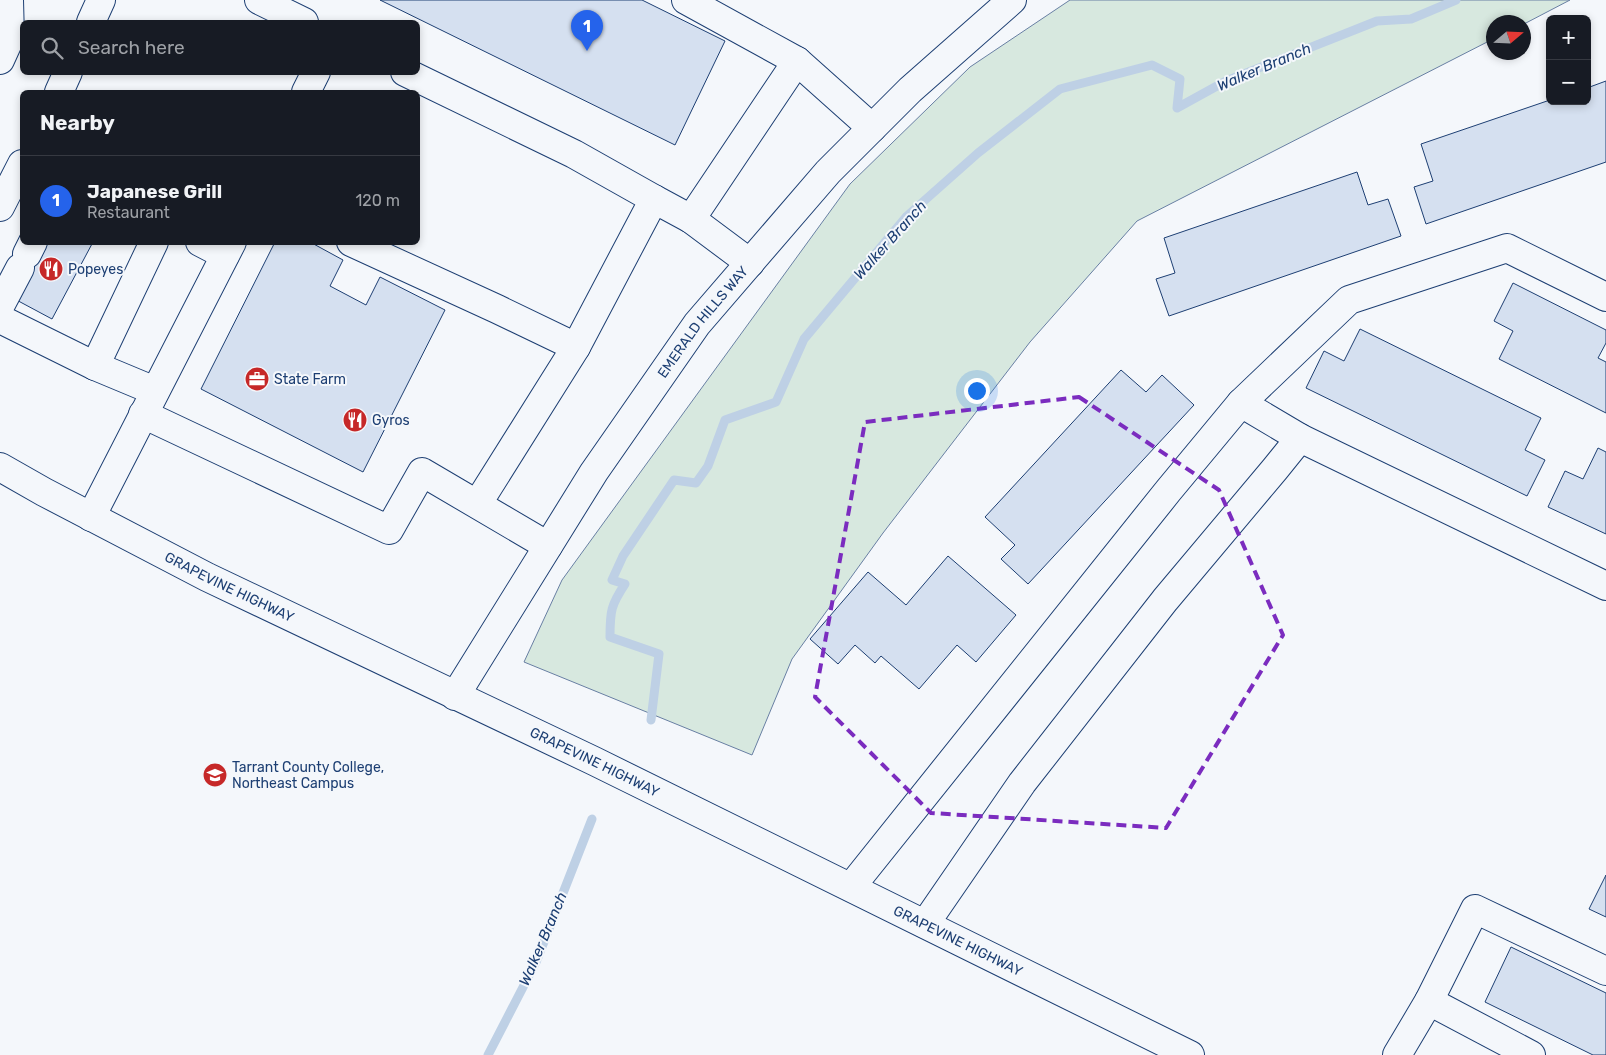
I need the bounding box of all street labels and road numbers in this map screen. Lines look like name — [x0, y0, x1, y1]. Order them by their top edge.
street label: EMERALD HILLS WAY — [654, 263, 752, 381]
street label: GRAPEVINE HIGHWAY — [162, 548, 297, 626]
street label: GRAPEVINE HIGHWAY — [527, 723, 662, 800]
street label: GRAPEVINE HIGHWAY — [891, 902, 1026, 980]

